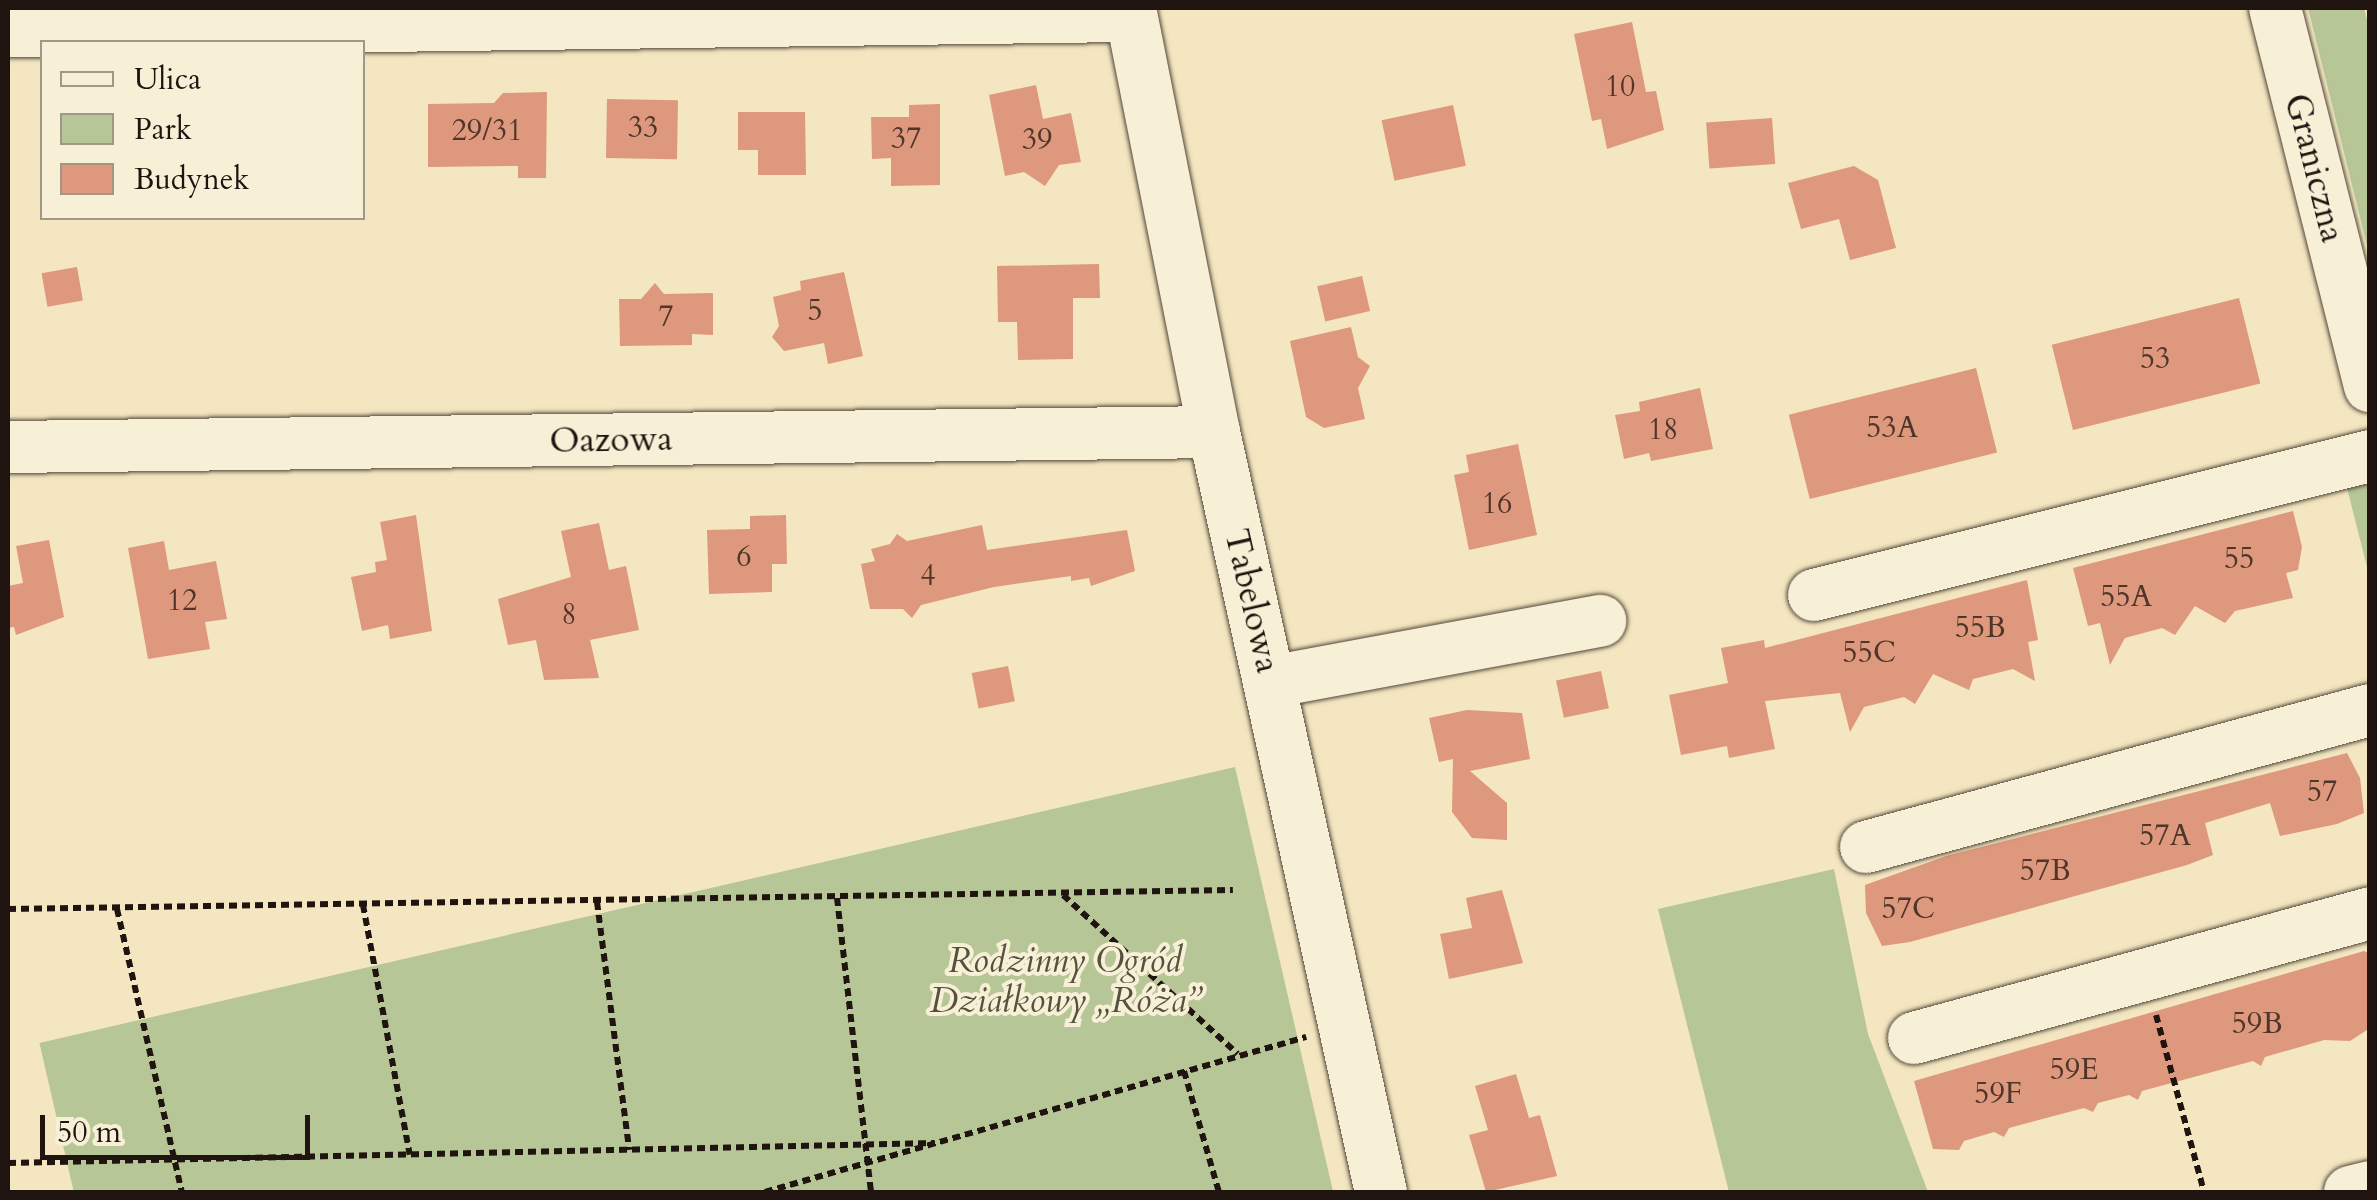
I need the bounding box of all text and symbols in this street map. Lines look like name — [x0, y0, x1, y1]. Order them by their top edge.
legend — [40, 40, 365, 220]
text: Ulica — [134, 59, 201, 100]
house number: 10 — [1605, 69, 1635, 105]
street label: Graniczna — [2276, 89, 2354, 247]
text: Park — [134, 109, 192, 150]
house number: 33 — [628, 110, 658, 146]
house number: 29/31 — [451, 113, 523, 149]
house number: 37 — [891, 121, 921, 157]
house number: 39 — [1022, 122, 1052, 158]
text: Budynek — [134, 159, 249, 200]
house number: 5 — [807, 293, 823, 329]
house number: 7 — [658, 299, 674, 335]
house number: 53 — [2140, 341, 2170, 377]
house number: 53A — [1866, 410, 1918, 446]
house number: 18 — [1648, 412, 1678, 448]
street label: Oazowa — [549, 418, 673, 462]
house number: 16 — [1482, 486, 1512, 522]
street label: Tabelowa — [1215, 525, 1289, 677]
house number: 6 — [736, 539, 752, 575]
house number: 55 — [2224, 541, 2254, 577]
house number: 4 — [920, 558, 936, 594]
house number: 55A — [2100, 579, 2152, 615]
house number: 12 — [167, 583, 197, 619]
house number: 8 — [561, 597, 577, 633]
house number: 55B — [1954, 610, 2006, 646]
house number: 55C — [1842, 635, 1896, 671]
house number: 57 — [2307, 774, 2337, 810]
house number: 57A — [2139, 818, 2191, 854]
house number: 57B — [2019, 853, 2071, 889]
house number: 57C — [1881, 891, 1935, 927]
park label: Rodzinny Ogród Działkowy „Róża” — [930, 940, 1200, 1022]
house number: 59B — [2231, 1006, 2283, 1042]
house number: 59E — [2049, 1052, 2099, 1088]
house number: 59F — [1974, 1076, 2022, 1112]
scale bar — [45, 1095, 315, 1157]
text: 50 m — [57, 1112, 121, 1153]

